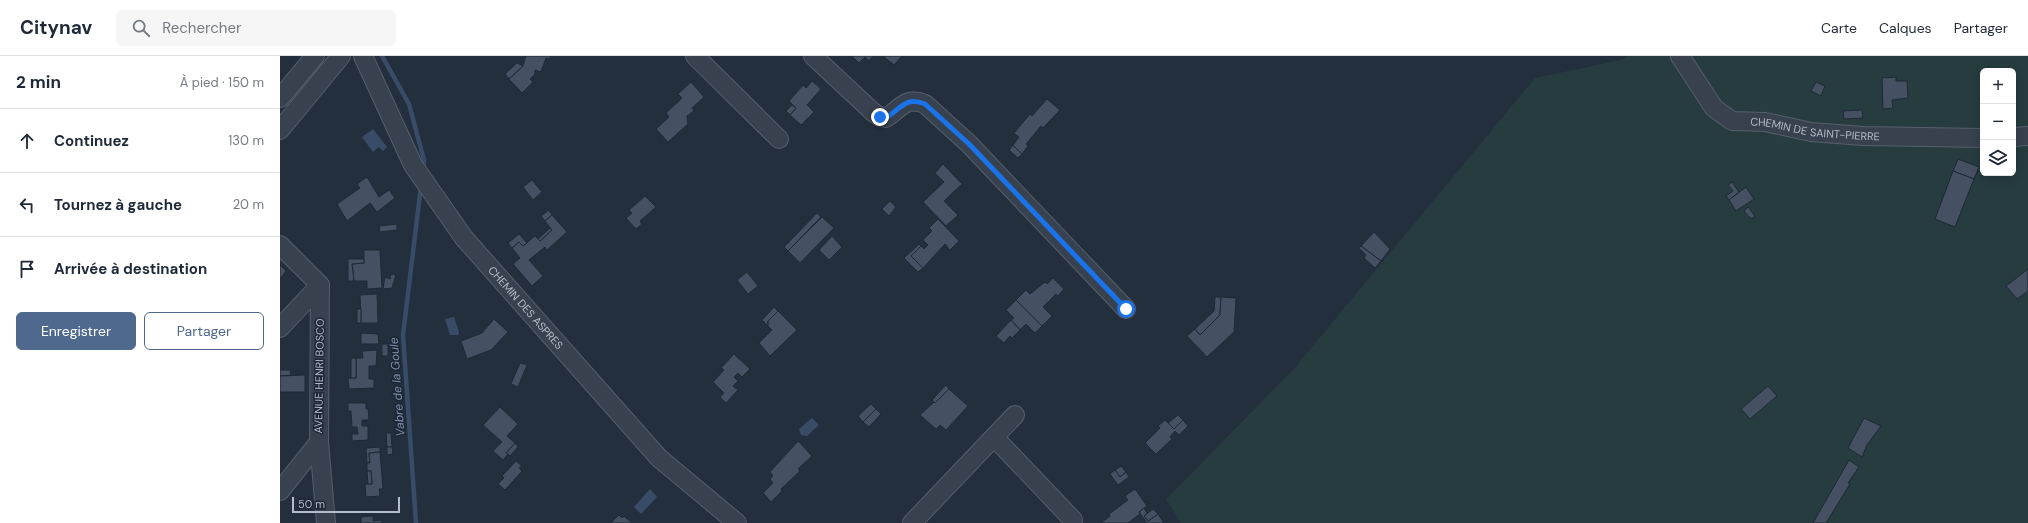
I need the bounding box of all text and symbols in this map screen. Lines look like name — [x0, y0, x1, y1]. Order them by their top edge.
search box — [116, 10, 396, 46]
text: Citynav — [20, 15, 92, 40]
icon: search — [130, 17, 152, 39]
text: Rechercher — [162, 18, 242, 38]
text: Carte — [1821, 19, 1857, 37]
text: Calques — [1879, 19, 1932, 37]
text: Partager — [1954, 19, 2008, 37]
map controls — [1980, 68, 2016, 176]
button: + — [1980, 68, 2016, 104]
text: 2 min — [16, 71, 61, 93]
text: À pied · 150 m — [180, 74, 264, 91]
button: − — [1980, 104, 2016, 140]
route end — [871, 108, 889, 126]
street label: CHEMIN DE SAINT-PIERRE — [1750, 115, 1880, 143]
icon: ahead — [16, 130, 38, 152]
text: Continuez — [54, 131, 129, 151]
text: 130 m — [228, 132, 264, 149]
button: layers — [1980, 140, 2016, 176]
icon: left — [16, 194, 38, 216]
text: Tournez à gauche — [54, 195, 182, 215]
text: 20 m — [233, 196, 264, 213]
icon: arrive — [16, 258, 38, 280]
text: Arrivée à destination — [54, 259, 207, 279]
street label: CHEMIN DES ASPRES — [485, 263, 566, 352]
route start — [1117, 300, 1135, 318]
button: Enregistrer — [16, 312, 136, 350]
button: Partager — [144, 312, 264, 350]
street label: AVENUE HENRI BOSCO — [311, 318, 327, 434]
water label: Vabre de la Goule — [386, 337, 408, 437]
scale bar — [292, 495, 400, 514]
text: 50 m — [298, 497, 325, 511]

